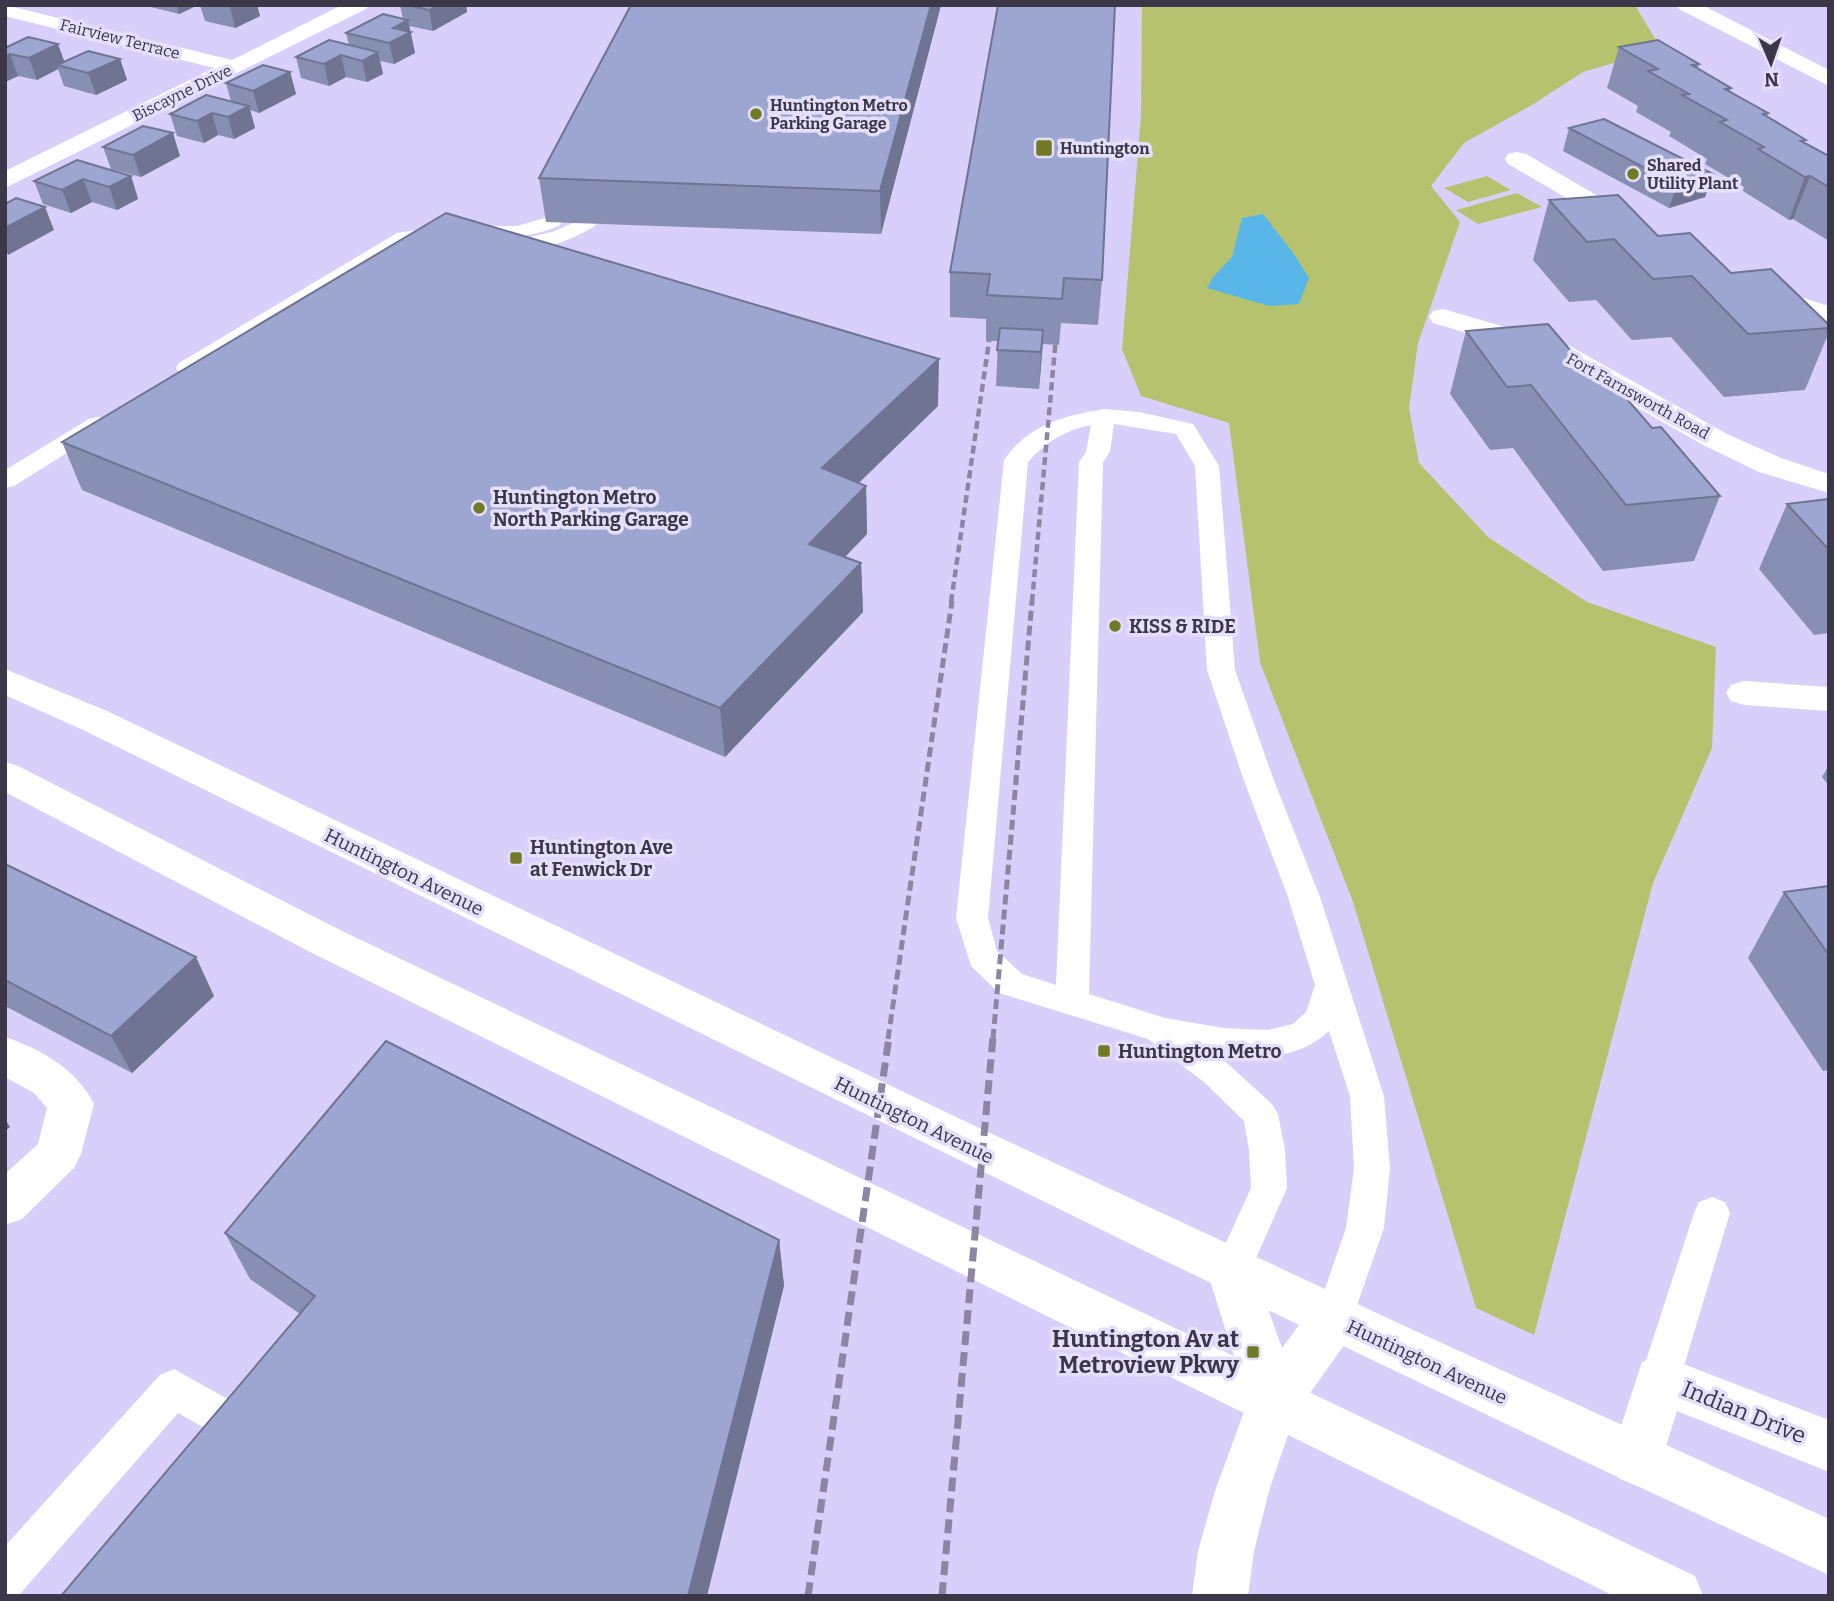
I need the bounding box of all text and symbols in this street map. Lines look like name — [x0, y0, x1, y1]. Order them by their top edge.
street label: Fairview Terrace — [58, 15, 182, 63]
north arrow — [1736, 28, 1806, 98]
street label: Biscayne Drive — [129, 61, 235, 125]
text: N — [1764, 68, 1779, 91]
place label: Huntington Metro Parking Garage — [770, 96, 908, 133]
marker: Huntington Metro Parking Garage — [748, 106, 764, 122]
marker: Huntington — [1034, 138, 1054, 158]
place label: Huntington — [1060, 139, 1150, 158]
place label: Shared Utility Plant — [1647, 156, 1739, 193]
marker: Shared Utility Plant — [1625, 166, 1641, 182]
street label: Fort Farnsworth Road — [1563, 349, 1713, 443]
place label: Huntington Metro North Parking Garage — [493, 486, 689, 531]
marker: Huntington Metro North Parking Garage — [471, 500, 487, 516]
place label: KISS & RIDE — [1129, 615, 1236, 638]
marker: KISS & RIDE — [1107, 618, 1123, 634]
street label: Huntington Avenue — [321, 823, 487, 921]
place label: Huntington Ave at Fenwick Dr — [530, 836, 673, 881]
marker: Huntington Ave at Fenwick Dr — [508, 850, 524, 866]
place label: Huntington Metro — [1118, 1040, 1282, 1063]
marker: Huntington Metro — [1096, 1043, 1112, 1059]
street label: Huntington Avenue — [831, 1071, 997, 1169]
street label: Huntington Avenue — [1343, 1315, 1511, 1409]
place label: Huntington Av at Metroview Pkwy — [1052, 1325, 1239, 1379]
marker: Huntington Av at Metroview Pkwy — [1245, 1344, 1261, 1360]
street label: Indian Drive — [1678, 1374, 1810, 1450]

